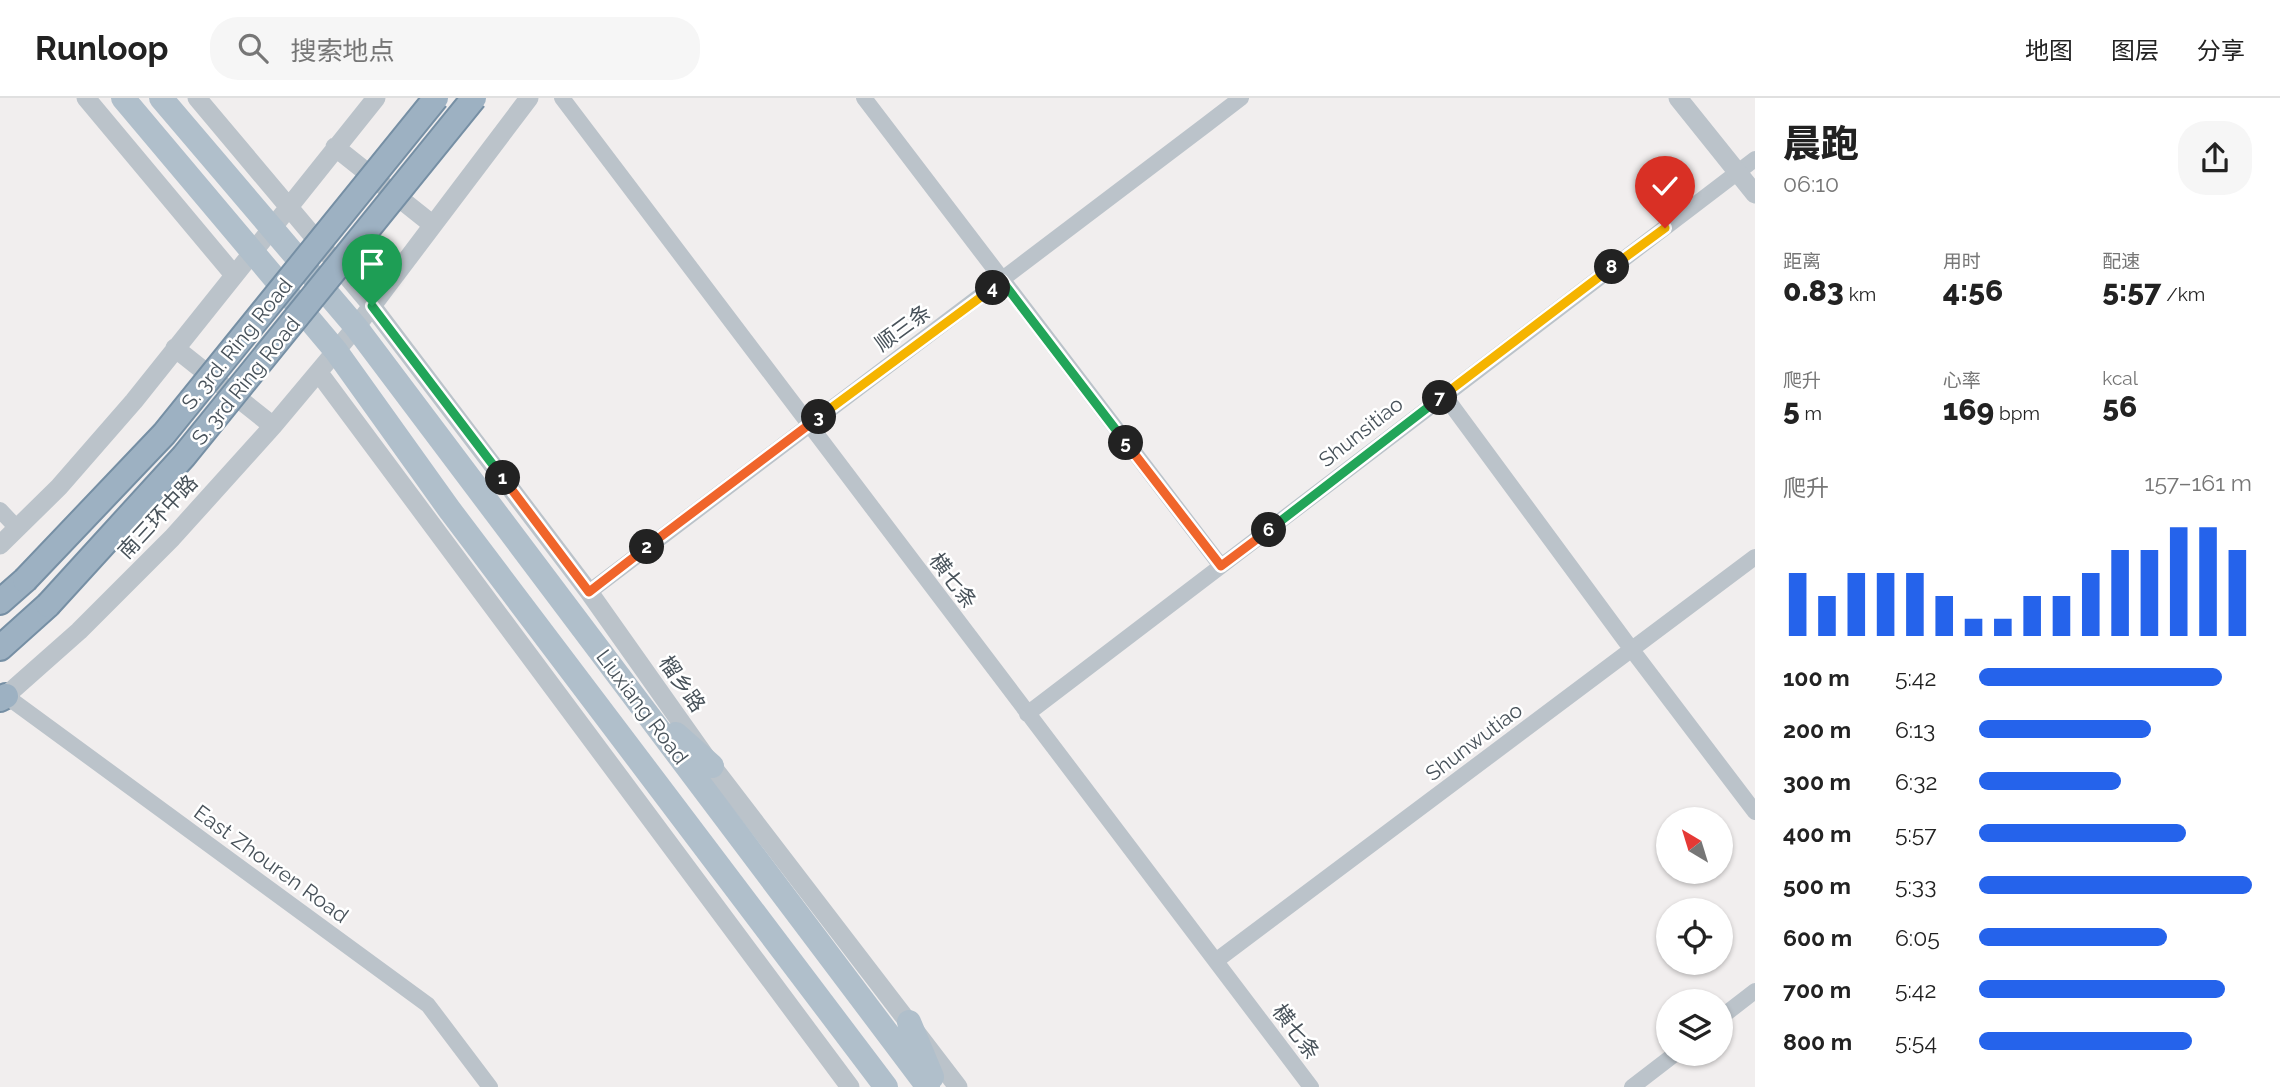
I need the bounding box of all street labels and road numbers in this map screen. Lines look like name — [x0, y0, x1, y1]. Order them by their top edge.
street label: S. 3rd. Ring Road — [176, 273, 297, 414]
street label: 顺三条 — [870, 299, 936, 356]
street label: S. 3rd Ring Road — [186, 311, 305, 450]
street label: Shunsitiao — [1314, 391, 1408, 472]
street label: 南三环中路 — [113, 470, 203, 564]
street label: 横七条 — [924, 548, 982, 613]
street label: Liuxiang Road — [591, 645, 694, 769]
street label: 榴乡路 — [654, 651, 711, 717]
street label: Shunwutiao — [1420, 697, 1527, 786]
street label: East Zhouren Road — [189, 799, 353, 928]
street label: 横七条 — [1267, 999, 1325, 1064]

